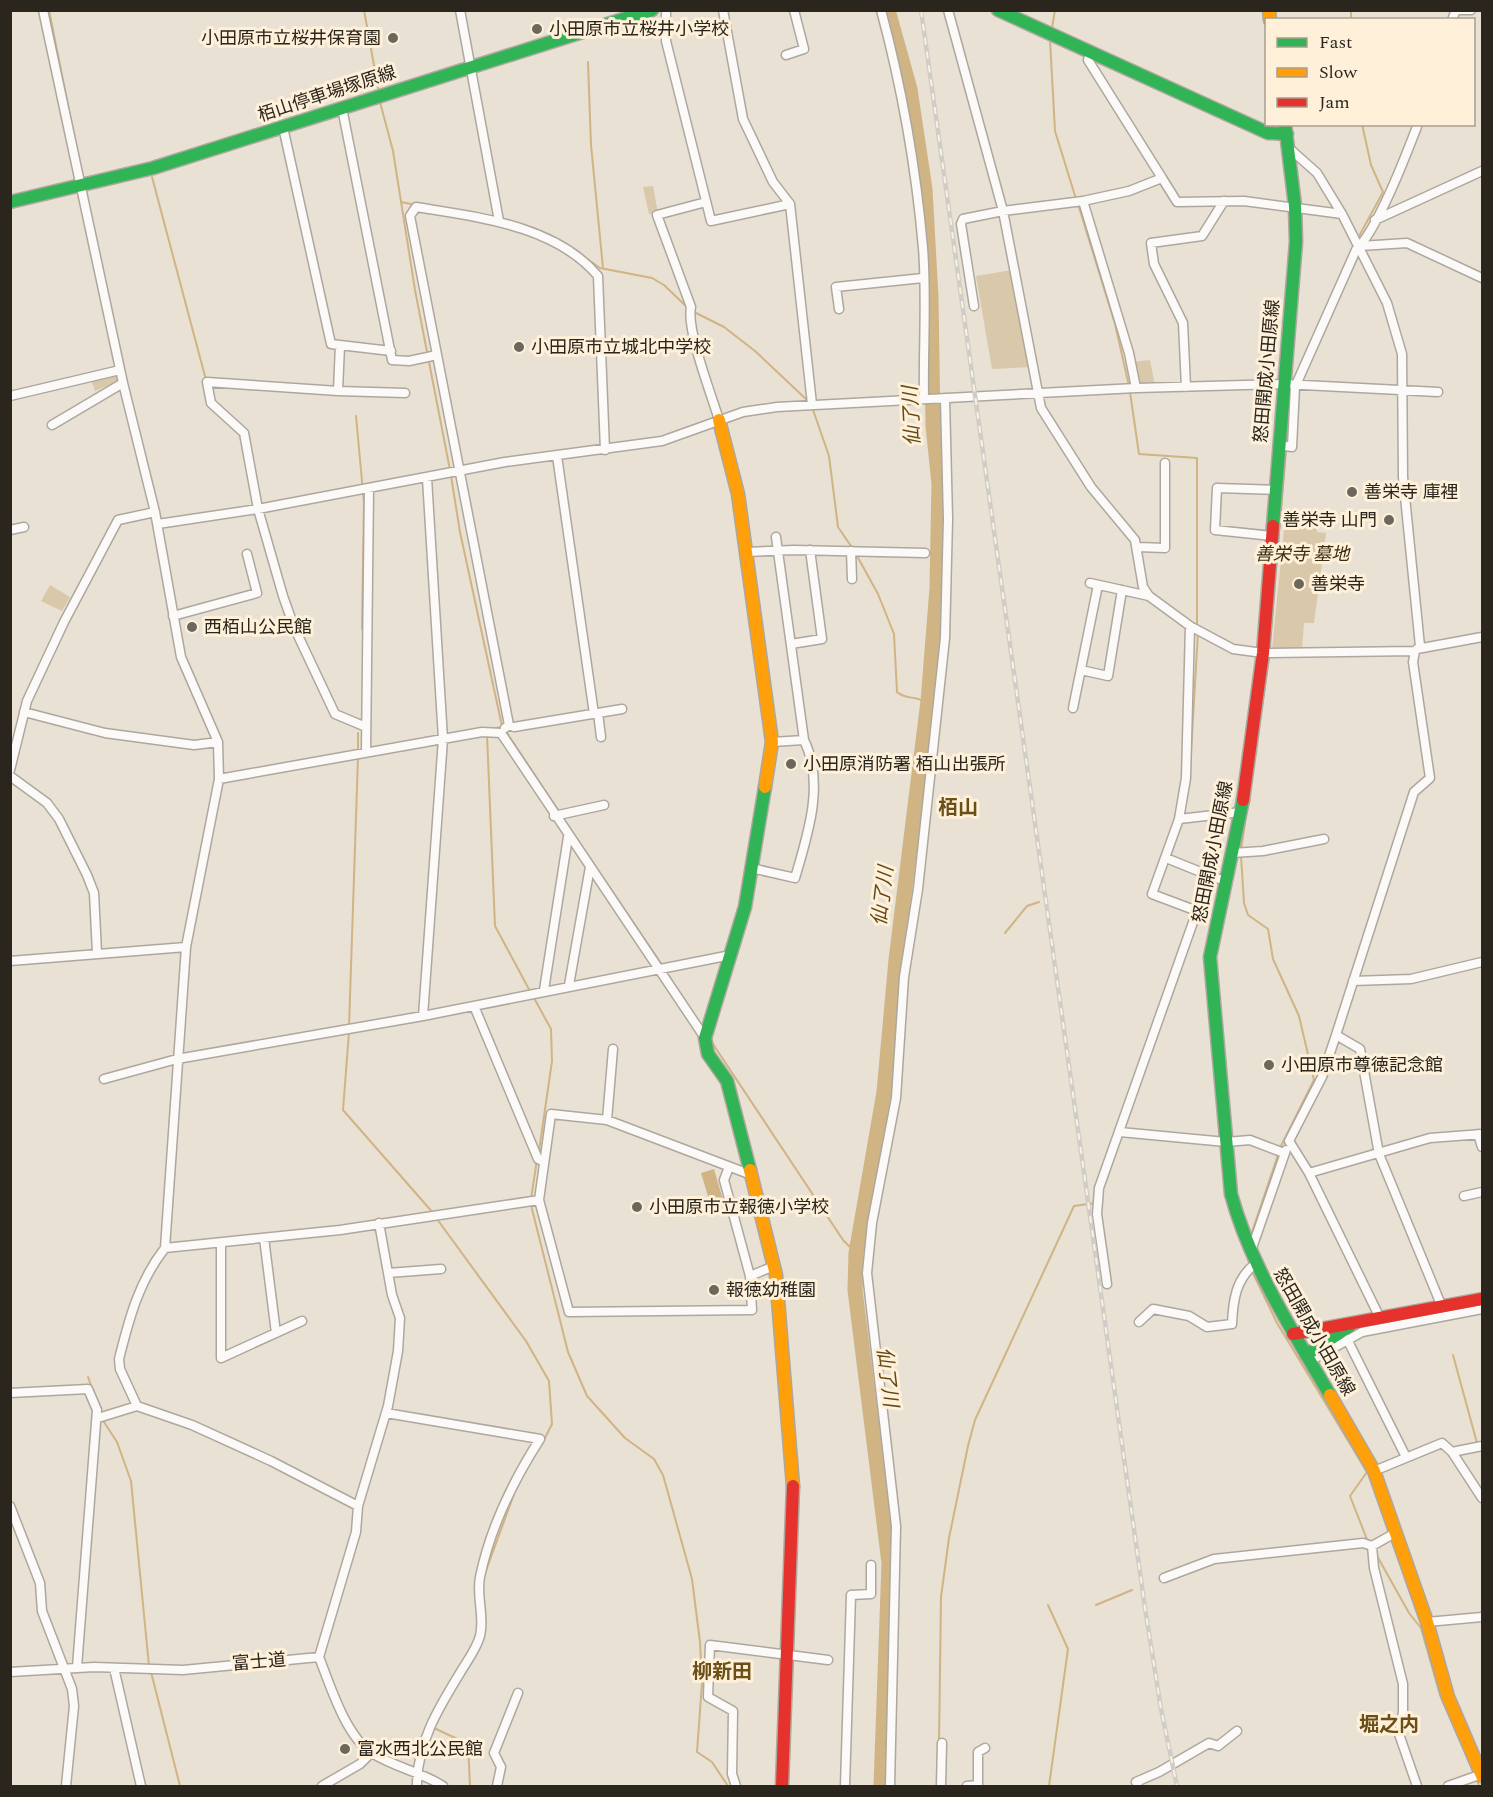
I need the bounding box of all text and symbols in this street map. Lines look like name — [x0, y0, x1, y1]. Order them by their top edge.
place label: 小田原市立桜井小学校 — [549, 16, 729, 43]
legend — [1265, 18, 1475, 126]
marker: 小田原市立桜井小学校 — [530, 22, 544, 36]
place label: 小田原市立桜井保育園 — [201, 25, 381, 52]
text: Fast — [1319, 29, 1352, 56]
marker: 小田原市立桜井保育園 — [386, 31, 400, 45]
street label: 栢山停車場塚原線 — [254, 59, 400, 129]
text: Slow — [1319, 59, 1358, 86]
text: Jam — [1319, 89, 1350, 116]
street label: 怒田開成小田原線 — [1247, 298, 1287, 444]
place label: 小田原市立城北中学校 — [531, 334, 711, 361]
marker: 小田原市立城北中学校 — [512, 340, 526, 354]
water label: 仙了川 — [895, 383, 929, 447]
place label: 善栄寺 庫裡 — [1364, 479, 1459, 506]
marker: 善栄寺 庫裡 — [1345, 485, 1359, 499]
place label: 善栄寺 山門 — [1283, 507, 1377, 534]
marker: 善栄寺 山門 — [1382, 513, 1396, 527]
park label: 善栄寺 墓地 — [1255, 541, 1351, 568]
place label: 善栄寺 — [1311, 571, 1365, 598]
marker: 善栄寺 — [1292, 577, 1306, 591]
place label: 西栢山公民館 — [204, 614, 312, 641]
marker: 西栢山公民館 — [185, 620, 199, 634]
place label: 小田原消防署 栢山出張所 — [803, 751, 1006, 778]
marker: 小田原消防署 栢山出張所 — [784, 757, 798, 771]
street label: 怒田開成小田原線 — [1186, 779, 1240, 925]
district label: 栢山 — [938, 793, 978, 823]
water label: 仙了川 — [864, 862, 902, 928]
place label: 小田原市尊徳記念館 — [1281, 1052, 1443, 1079]
marker: 小田原市尊徳記念館 — [1262, 1058, 1276, 1072]
place label: 小田原市立報徳小学校 — [649, 1194, 829, 1221]
marker: 小田原市立報徳小学校 — [630, 1200, 644, 1214]
street label: 怒田開成小田原線 — [1266, 1263, 1362, 1401]
place label: 報徳幼稚園 — [726, 1277, 816, 1304]
marker: 報徳幼稚園 — [707, 1283, 721, 1297]
water label: 仙了川 — [868, 1345, 906, 1411]
street label: 富士道 — [231, 1646, 287, 1678]
district label: 柳新田 — [692, 1657, 752, 1687]
district label: 堀之内 — [1359, 1710, 1419, 1740]
place label: 富水西北公民館 — [357, 1736, 483, 1763]
marker: 富水西北公民館 — [338, 1742, 352, 1756]

